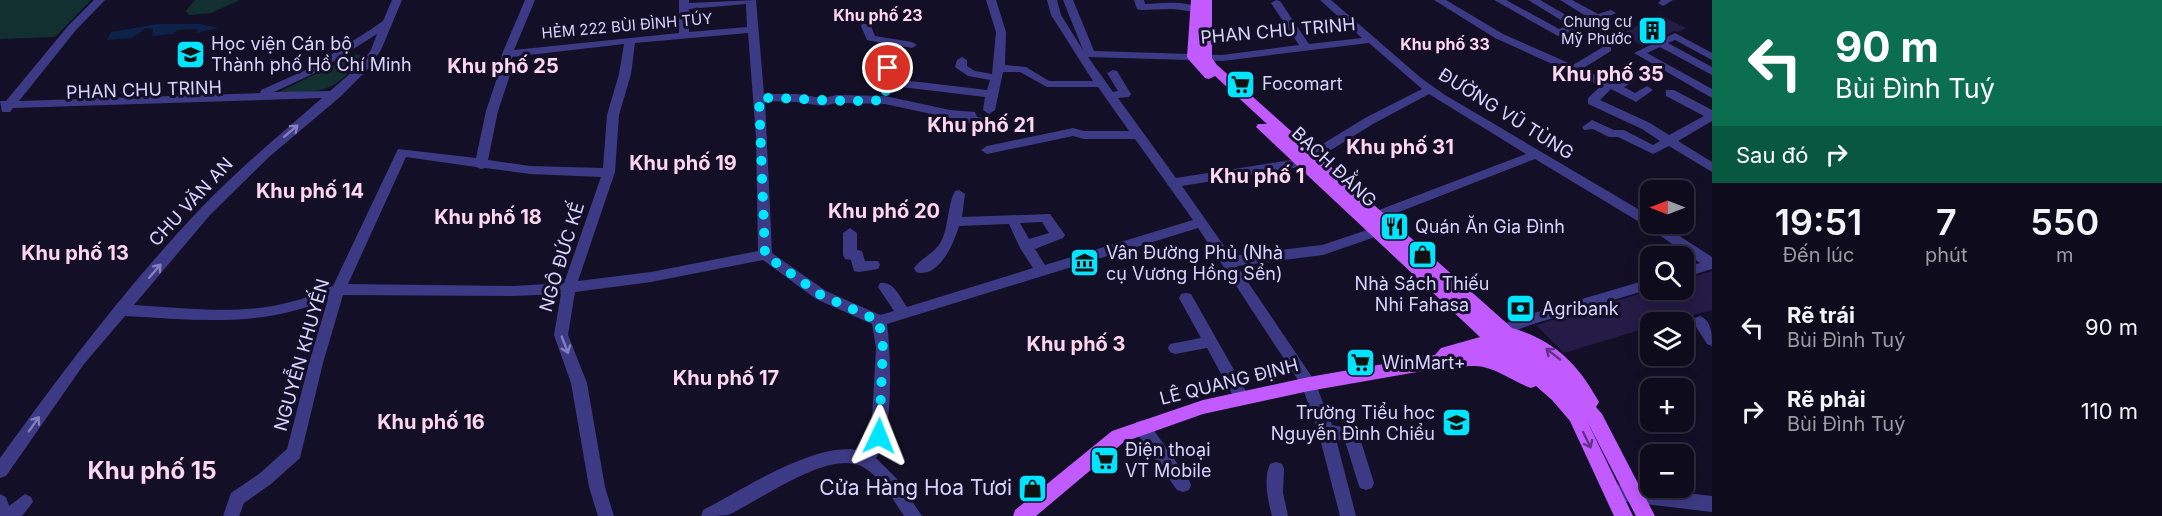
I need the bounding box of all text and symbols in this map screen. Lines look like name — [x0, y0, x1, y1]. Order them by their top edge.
district label: Khu phố 23 — [833, 5, 923, 25]
street label: HẺM 222 BÙI ĐÌNH TÚY — [541, 9, 713, 42]
place label: Chung cư Mỹ Phước — [1561, 12, 1632, 48]
street label: PHAN CHU TRINH — [1199, 13, 1357, 48]
building icon: Chung cư Mỹ Phước — [1637, 15, 1669, 47]
text: 90 m — [1835, 21, 1939, 72]
icon: left — [1736, 24, 1814, 102]
place label: Học viện Cán bộ Thành phố Hồ Chí Minh — [211, 33, 412, 75]
district label: Khu phố 33 — [1400, 34, 1490, 54]
school or university icon: Học viện Cán bộ Thành phố Hồ Chí Minh — [174, 38, 206, 70]
pin — [862, 42, 913, 93]
icon: arrive — [871, 51, 904, 84]
district label: Khu phố 25 — [447, 54, 559, 78]
district label: Khu phố 35 — [1552, 62, 1664, 86]
street label: ĐƯỜNG VŨ TÙNG — [1435, 63, 1578, 164]
supermarket icon: Focomart — [1225, 68, 1257, 100]
text: Bùi Đình Tuý — [1835, 72, 1995, 105]
place label: Focomart — [1262, 73, 1343, 94]
street label: PHAN CHU TRINH — [66, 76, 222, 103]
district label: Khu phố 21 — [927, 113, 1035, 137]
street label: BẠCH ĐẰNG — [1288, 119, 1384, 211]
one-way arrow — [283, 124, 298, 138]
district label: Khu phố 31 — [1346, 135, 1454, 159]
icon: right — [1820, 138, 1853, 171]
text: Sau đó — [1736, 142, 1808, 168]
district label: Khu phố 19 — [629, 151, 737, 175]
street label: CHU VĂN AN — [144, 152, 237, 250]
district label: Khu phố 1 — [1210, 164, 1304, 188]
district label: Khu phố 14 — [256, 179, 364, 203]
north arrow — [1640, 180, 1694, 234]
map controls — [1640, 180, 1694, 498]
street label: NGÔ ĐỨC KẾ — [531, 198, 588, 314]
district label: Khu phố 20 — [828, 199, 940, 223]
text: 19:51 — [1775, 200, 1862, 244]
text: 7 — [1936, 200, 1957, 244]
text: 550 — [2030, 200, 2099, 244]
district label: Khu phố 18 — [434, 205, 542, 229]
restaurant icon: Quán Ăn Gia Đình — [1378, 211, 1410, 243]
place label: Quán Ăn Gia Đình — [1415, 215, 1565, 237]
shop icon: Nhà Sách Thiếu Nhi Fahasa — [1406, 239, 1438, 271]
district label: Khu phố 13 — [21, 241, 129, 265]
place label: Vân Đường Phủ (Nhà cụ Vương Hồng Sển) — [1106, 242, 1283, 284]
text: Đến lúc — [1783, 243, 1854, 267]
text: phút — [1925, 243, 1967, 267]
text: m — [2056, 243, 2073, 267]
button: search — [1640, 246, 1694, 300]
museum icon: Vân Đường Phủ (Nhà cụ Vương Hồng Sển) — [1069, 247, 1101, 279]
one-way arrow — [148, 264, 162, 279]
place label: Nhà Sách Thiếu Nhi Fahasa — [1355, 273, 1489, 315]
street label: NGUYỄN KHUYẾN — [266, 275, 333, 433]
bank icon: Agribank — [1505, 293, 1537, 325]
place label: Agribank — [1542, 298, 1619, 319]
text: Rẽ trái — [1787, 302, 1855, 328]
icon: left — [1736, 311, 1769, 344]
button: layers — [1640, 312, 1694, 366]
text: 90 m — [2085, 314, 2138, 340]
text: Bùi Đình Tuý — [1787, 328, 1905, 352]
district label: Khu phố 3 — [1027, 332, 1126, 356]
one-way arrow — [560, 335, 571, 354]
supermarket icon: WinMart+ — [1345, 347, 1377, 379]
one-way arrow — [1545, 347, 1561, 360]
place label: WinMart+ — [1382, 352, 1466, 373]
street label: LÊ QUANG ĐỊNH — [1157, 353, 1300, 409]
district label: Khu phố 17 — [673, 366, 779, 390]
button: + — [1640, 378, 1694, 432]
text: Rẽ phải — [1787, 386, 1866, 412]
icon: right — [1736, 395, 1769, 428]
text: 110 m — [2081, 398, 2138, 424]
place label: Trường Tiểu học Nguyễn Đình Chiểu — [1271, 402, 1435, 444]
position arrow — [847, 404, 911, 468]
school or university icon: Trường Tiểu học Nguyễn Đình Chiểu — [1440, 407, 1472, 439]
district label: Khu phố 16 — [377, 410, 485, 434]
text: Bùi Đình Tuý — [1787, 412, 1905, 436]
one-way arrow — [28, 416, 40, 432]
one-way arrow — [1582, 430, 1594, 448]
place label: Điện thoại VT Mobile — [1125, 439, 1211, 481]
supermarket icon: Điện thoại VT Mobile — [1088, 444, 1120, 476]
button: − — [1640, 444, 1694, 498]
district label: Khu phố 15 — [88, 456, 217, 485]
shop icon: Cửa Hàng Hoa Tươi — [1017, 472, 1049, 504]
place label: Cửa Hàng Hoa Tươi — [819, 475, 1012, 500]

